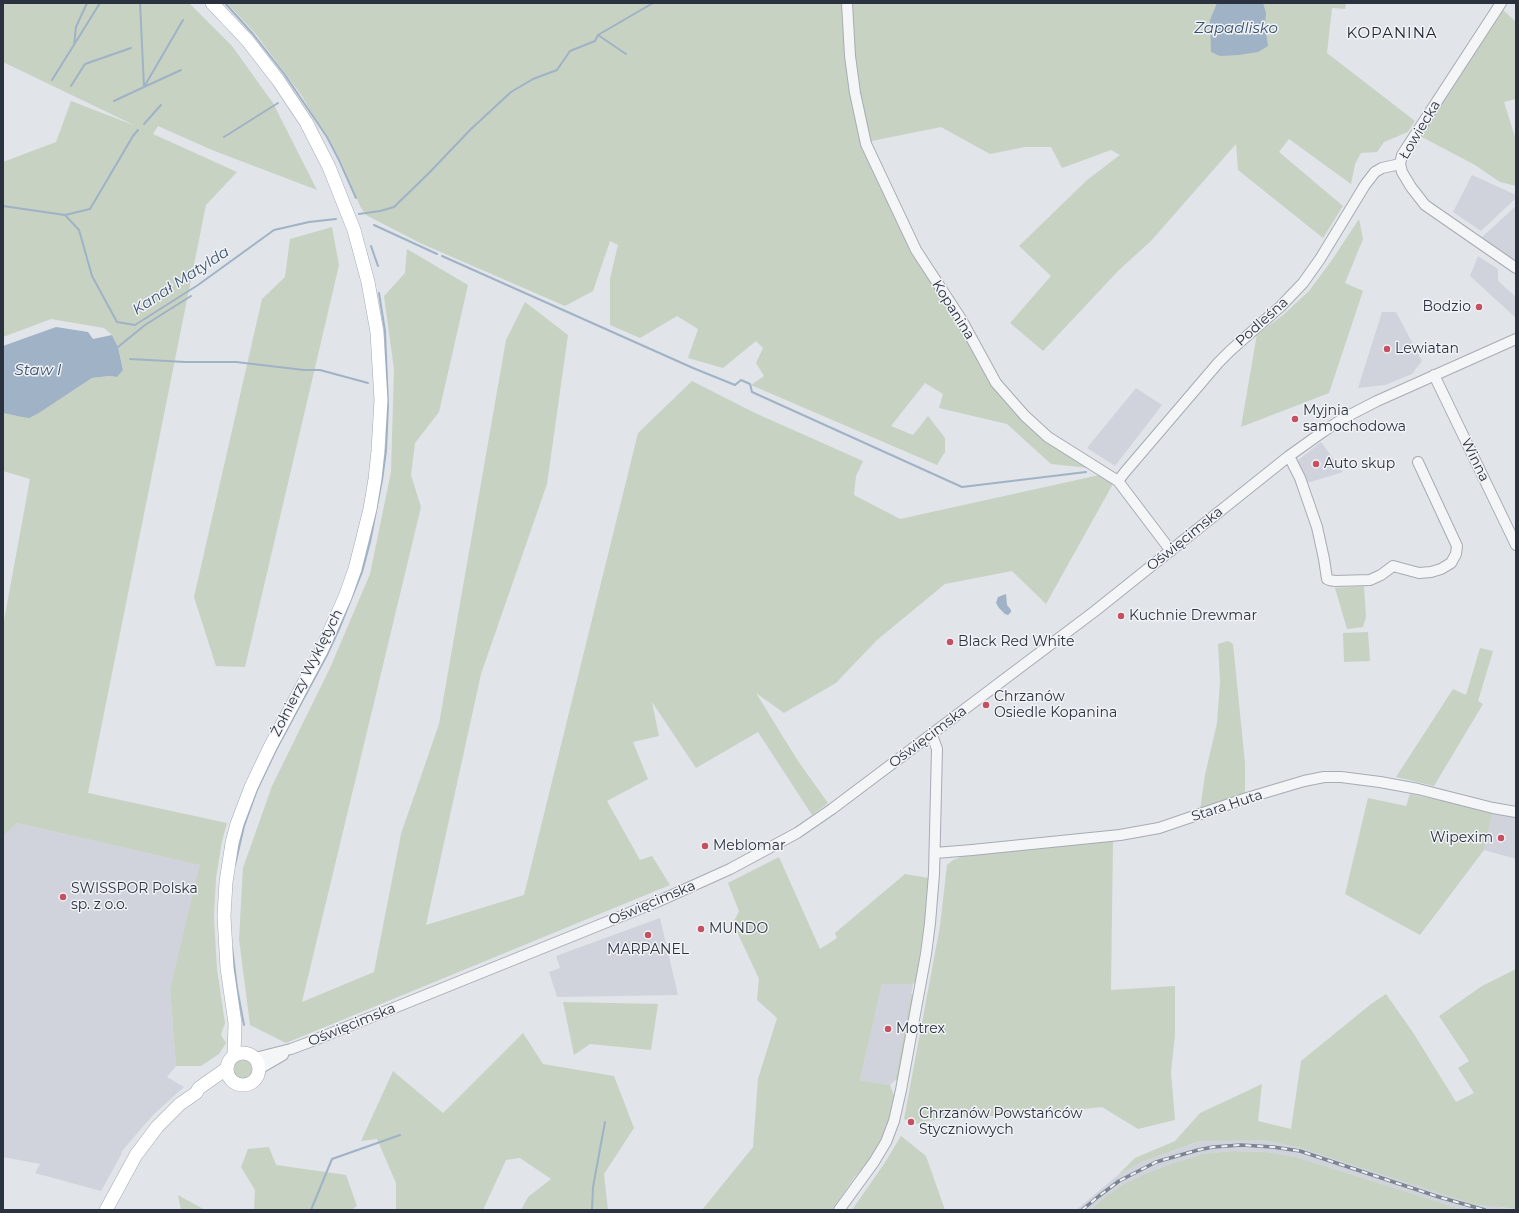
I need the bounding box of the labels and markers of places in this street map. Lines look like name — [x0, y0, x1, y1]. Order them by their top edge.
place label: Bodzio — [1422, 299, 1471, 315]
marker: Bodzio — [1474, 302, 1484, 312]
place label: Lewiatan — [1395, 341, 1459, 357]
marker: Lewiatan — [1382, 344, 1392, 354]
place label: Myjnia samochodowa — [1303, 403, 1406, 436]
marker: Myjnia samochodowa — [1290, 414, 1300, 424]
place label: Auto skup — [1324, 456, 1395, 472]
marker: Auto skup — [1311, 459, 1321, 469]
place label: Kuchnie Drewmar — [1129, 608, 1257, 624]
marker: Kuchnie Drewmar — [1116, 611, 1126, 621]
place label: Black Red White — [958, 634, 1074, 650]
marker: Black Red White — [945, 637, 955, 647]
place label: Chrzanów Osiedle Kopanina — [994, 689, 1117, 722]
marker: Chrzanów Osiedle Kopanina — [981, 700, 991, 710]
place label: Wipexim — [1430, 830, 1493, 846]
marker: Wipexim — [1496, 833, 1506, 843]
place label: Meblomar — [713, 838, 786, 854]
marker: Meblomar — [700, 841, 710, 851]
place label: SWISSPOR Polska sp. z o.o. — [71, 881, 198, 914]
marker: SWISSPOR Polska sp. z o.o. — [58, 892, 68, 902]
place label: MUNDO — [709, 921, 768, 937]
marker: MUNDO — [696, 924, 706, 934]
marker: MARPANEL — [643, 930, 653, 940]
place label: MARPANEL — [607, 942, 689, 958]
place label: Motrex — [896, 1021, 945, 1037]
marker: Motrex — [883, 1024, 893, 1034]
place label: Chrzanów Powstańców Styczniowych — [919, 1106, 1083, 1138]
marker: Chrzanów Powstańców Styczniowych — [906, 1117, 916, 1127]

